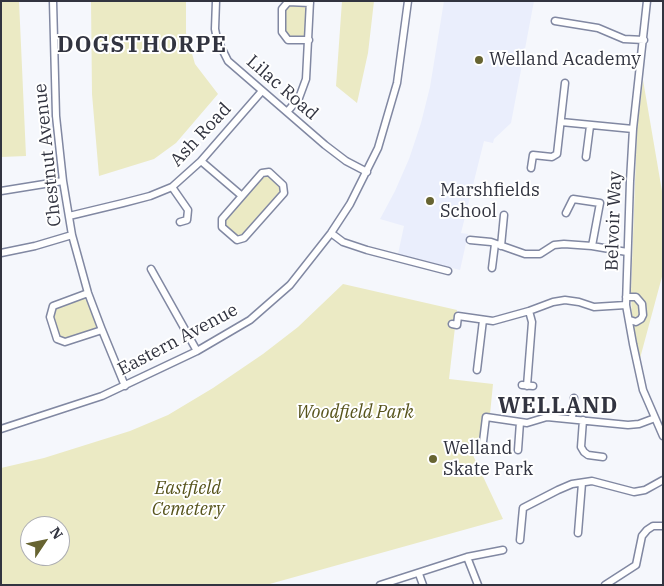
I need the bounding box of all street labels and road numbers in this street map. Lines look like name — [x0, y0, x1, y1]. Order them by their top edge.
street label: Lilac Road — [242, 51, 322, 125]
street label: Chestnut Avenue — [30, 82, 66, 228]
street label: Ash Road — [166, 99, 236, 171]
street label: Belvoir Way — [601, 171, 627, 271]
street label: Eastern Avenue — [114, 299, 242, 381]

